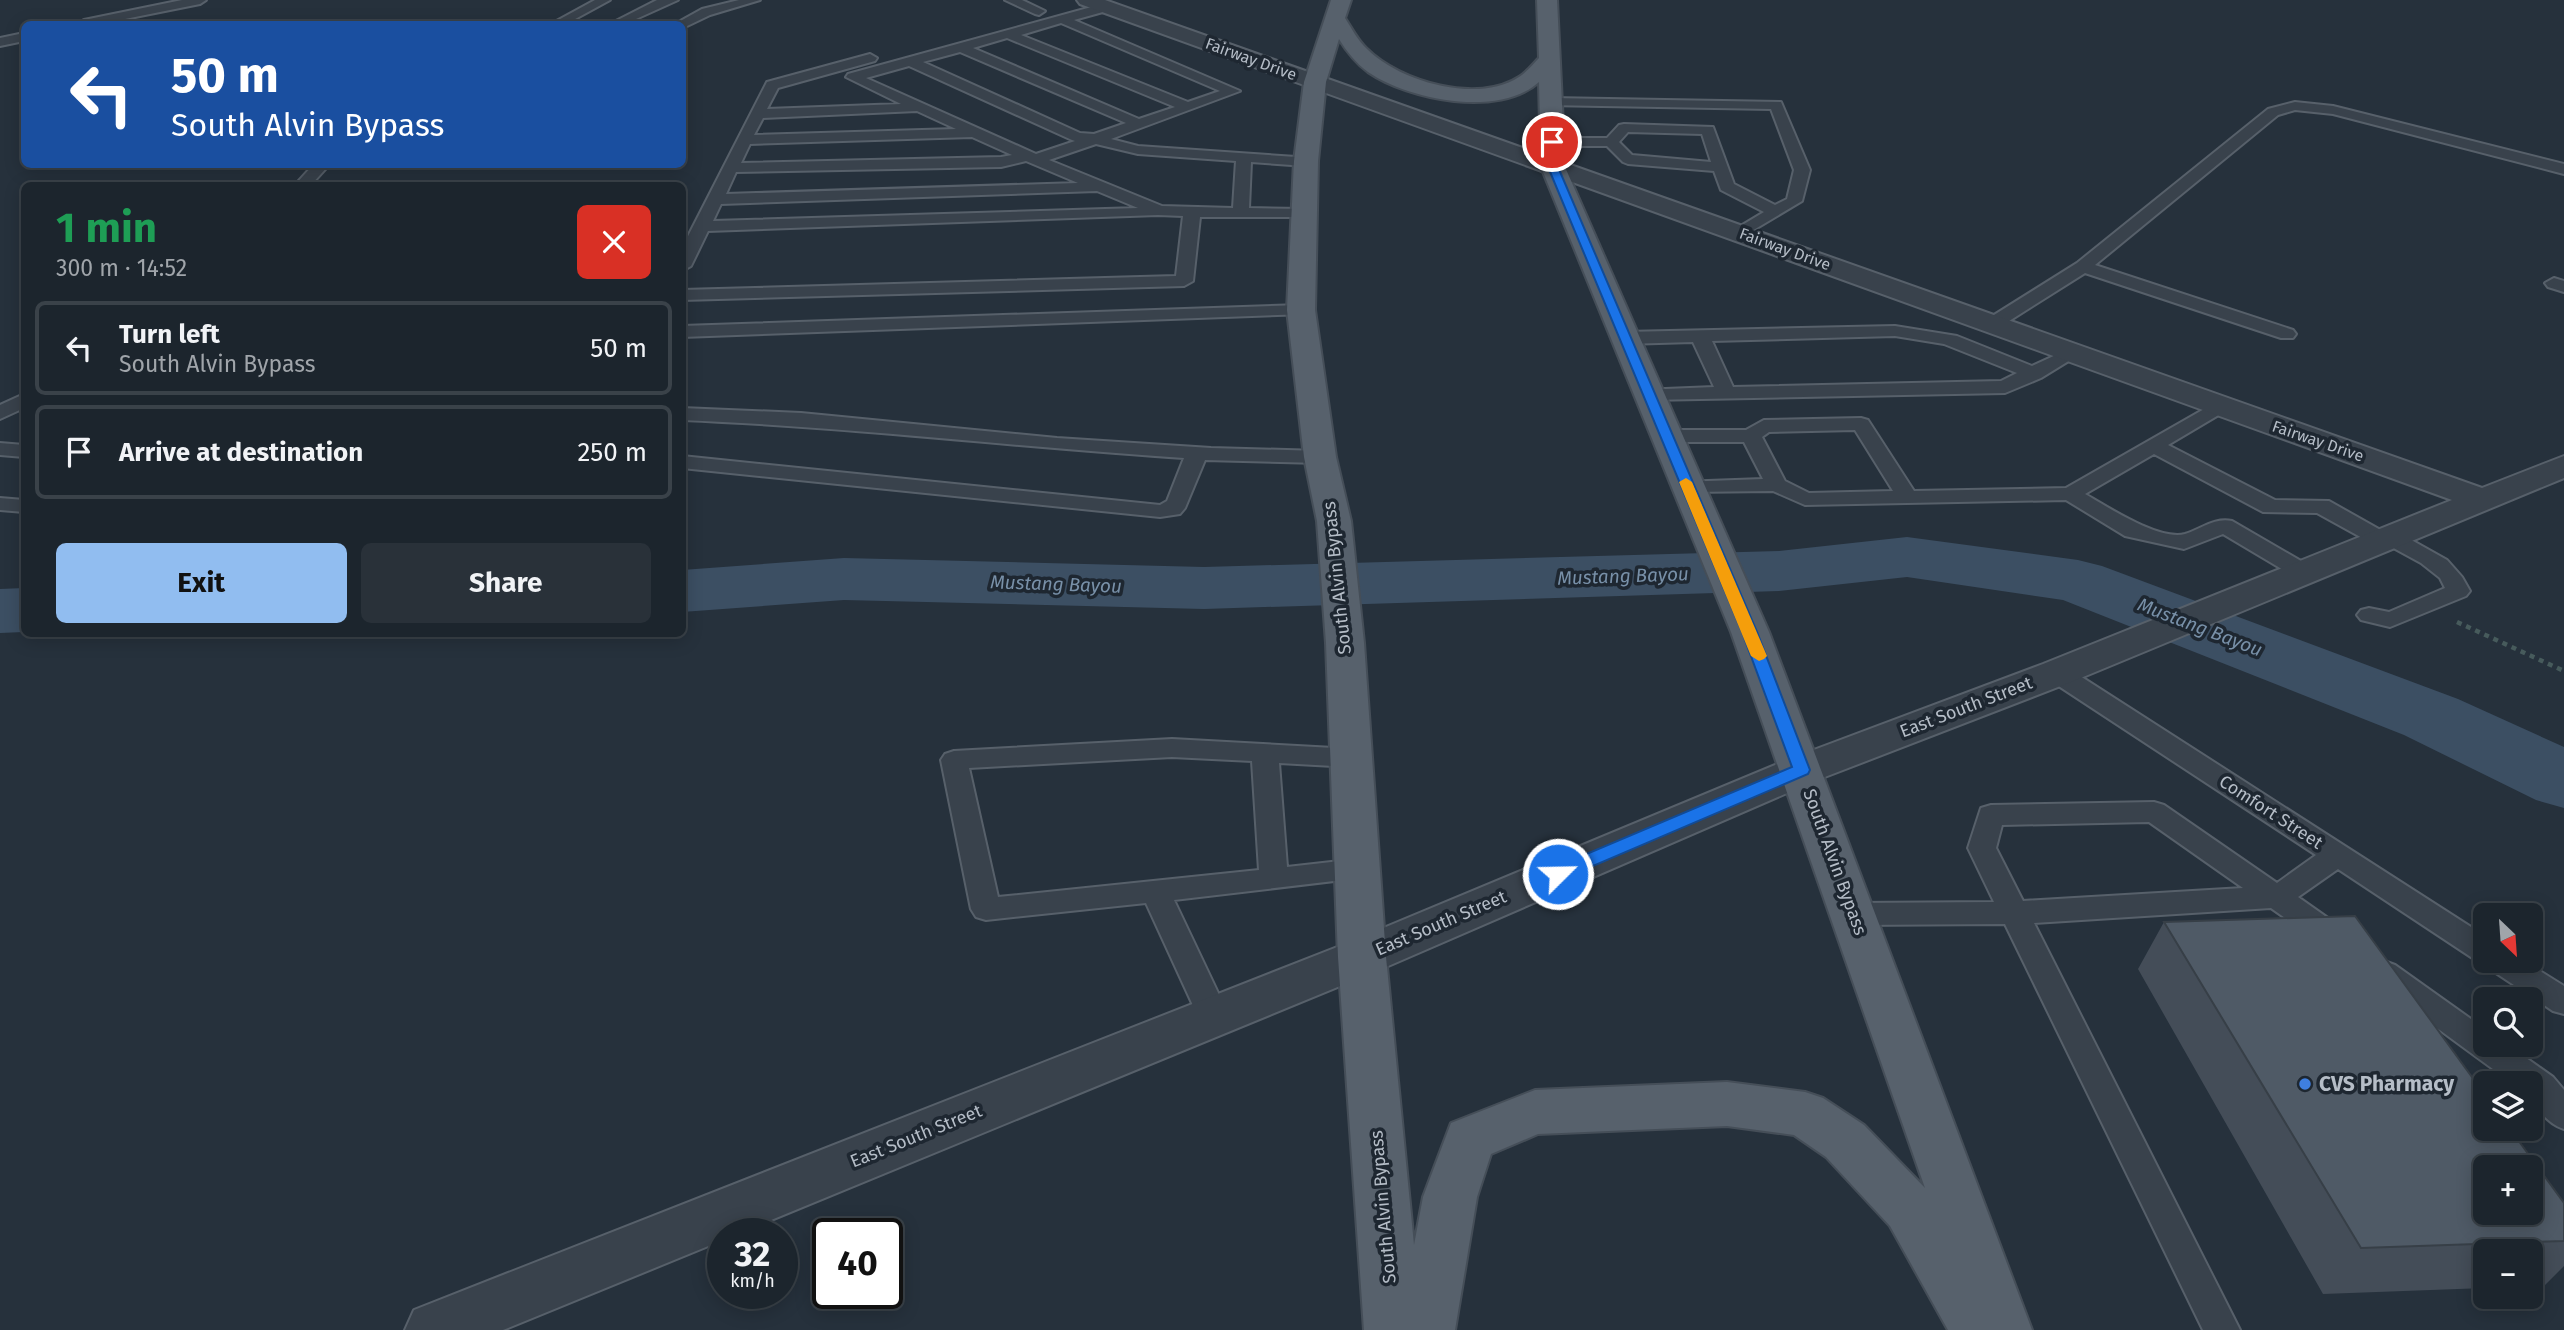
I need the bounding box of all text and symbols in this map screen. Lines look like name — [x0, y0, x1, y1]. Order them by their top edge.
street label: Fairway Drive — [1203, 34, 1299, 84]
text: 50 m — [171, 46, 279, 105]
icon: left — [56, 49, 147, 140]
text: South Alvin Bypass — [171, 106, 444, 144]
pin — [1522, 112, 1582, 172]
icon: arrive — [1533, 123, 1571, 161]
text: 1 min — [56, 203, 157, 253]
button: close — [577, 205, 651, 279]
street label: Fairway Drive — [1737, 224, 1833, 274]
text: 300 m · 14:52 — [56, 254, 187, 282]
text: Turn left — [119, 319, 220, 350]
icon: left — [60, 329, 98, 367]
text: 50 m — [590, 333, 647, 364]
text: South Alvin Bypass — [119, 350, 316, 378]
street label: Fairway Drive — [2270, 416, 2366, 466]
icon: arrive — [60, 433, 98, 471]
text: Arrive at destination — [119, 437, 363, 468]
text: 250 m — [577, 437, 647, 468]
street label: South Alvin Bypass — [1318, 500, 1356, 656]
button: Exit — [56, 543, 347, 623]
button: Share — [361, 543, 651, 623]
water label: Mustang Bayou — [1557, 562, 1689, 590]
water label: Mustang Bayou — [990, 570, 1122, 598]
water label: Mustang Bayou — [2134, 593, 2266, 661]
street label: East South Street — [1897, 671, 2036, 742]
street label: Comfort Street — [2215, 770, 2327, 854]
street label: South Alvin Bypass — [1798, 786, 1872, 938]
position arrow — [1521, 837, 1595, 911]
street label: East South Street — [1372, 885, 1510, 961]
north arrow — [2473, 903, 2543, 973]
map controls — [2473, 903, 2543, 1309]
button: search — [2473, 987, 2543, 1057]
place label: CVS Pharmacy — [2319, 1071, 2454, 1097]
button: layers — [2473, 1071, 2543, 1141]
marker: CVS Pharmacy — [2297, 1076, 2313, 1092]
street label: East South Street — [847, 1099, 986, 1172]
street label: South Alvin Bypass — [1365, 1129, 1401, 1285]
button: + — [2473, 1155, 2543, 1225]
speed limit sign: 40 — [812, 1218, 903, 1309]
text: 32 — [735, 1233, 770, 1275]
button: − — [2473, 1239, 2543, 1309]
text: km/h — [730, 1270, 775, 1292]

